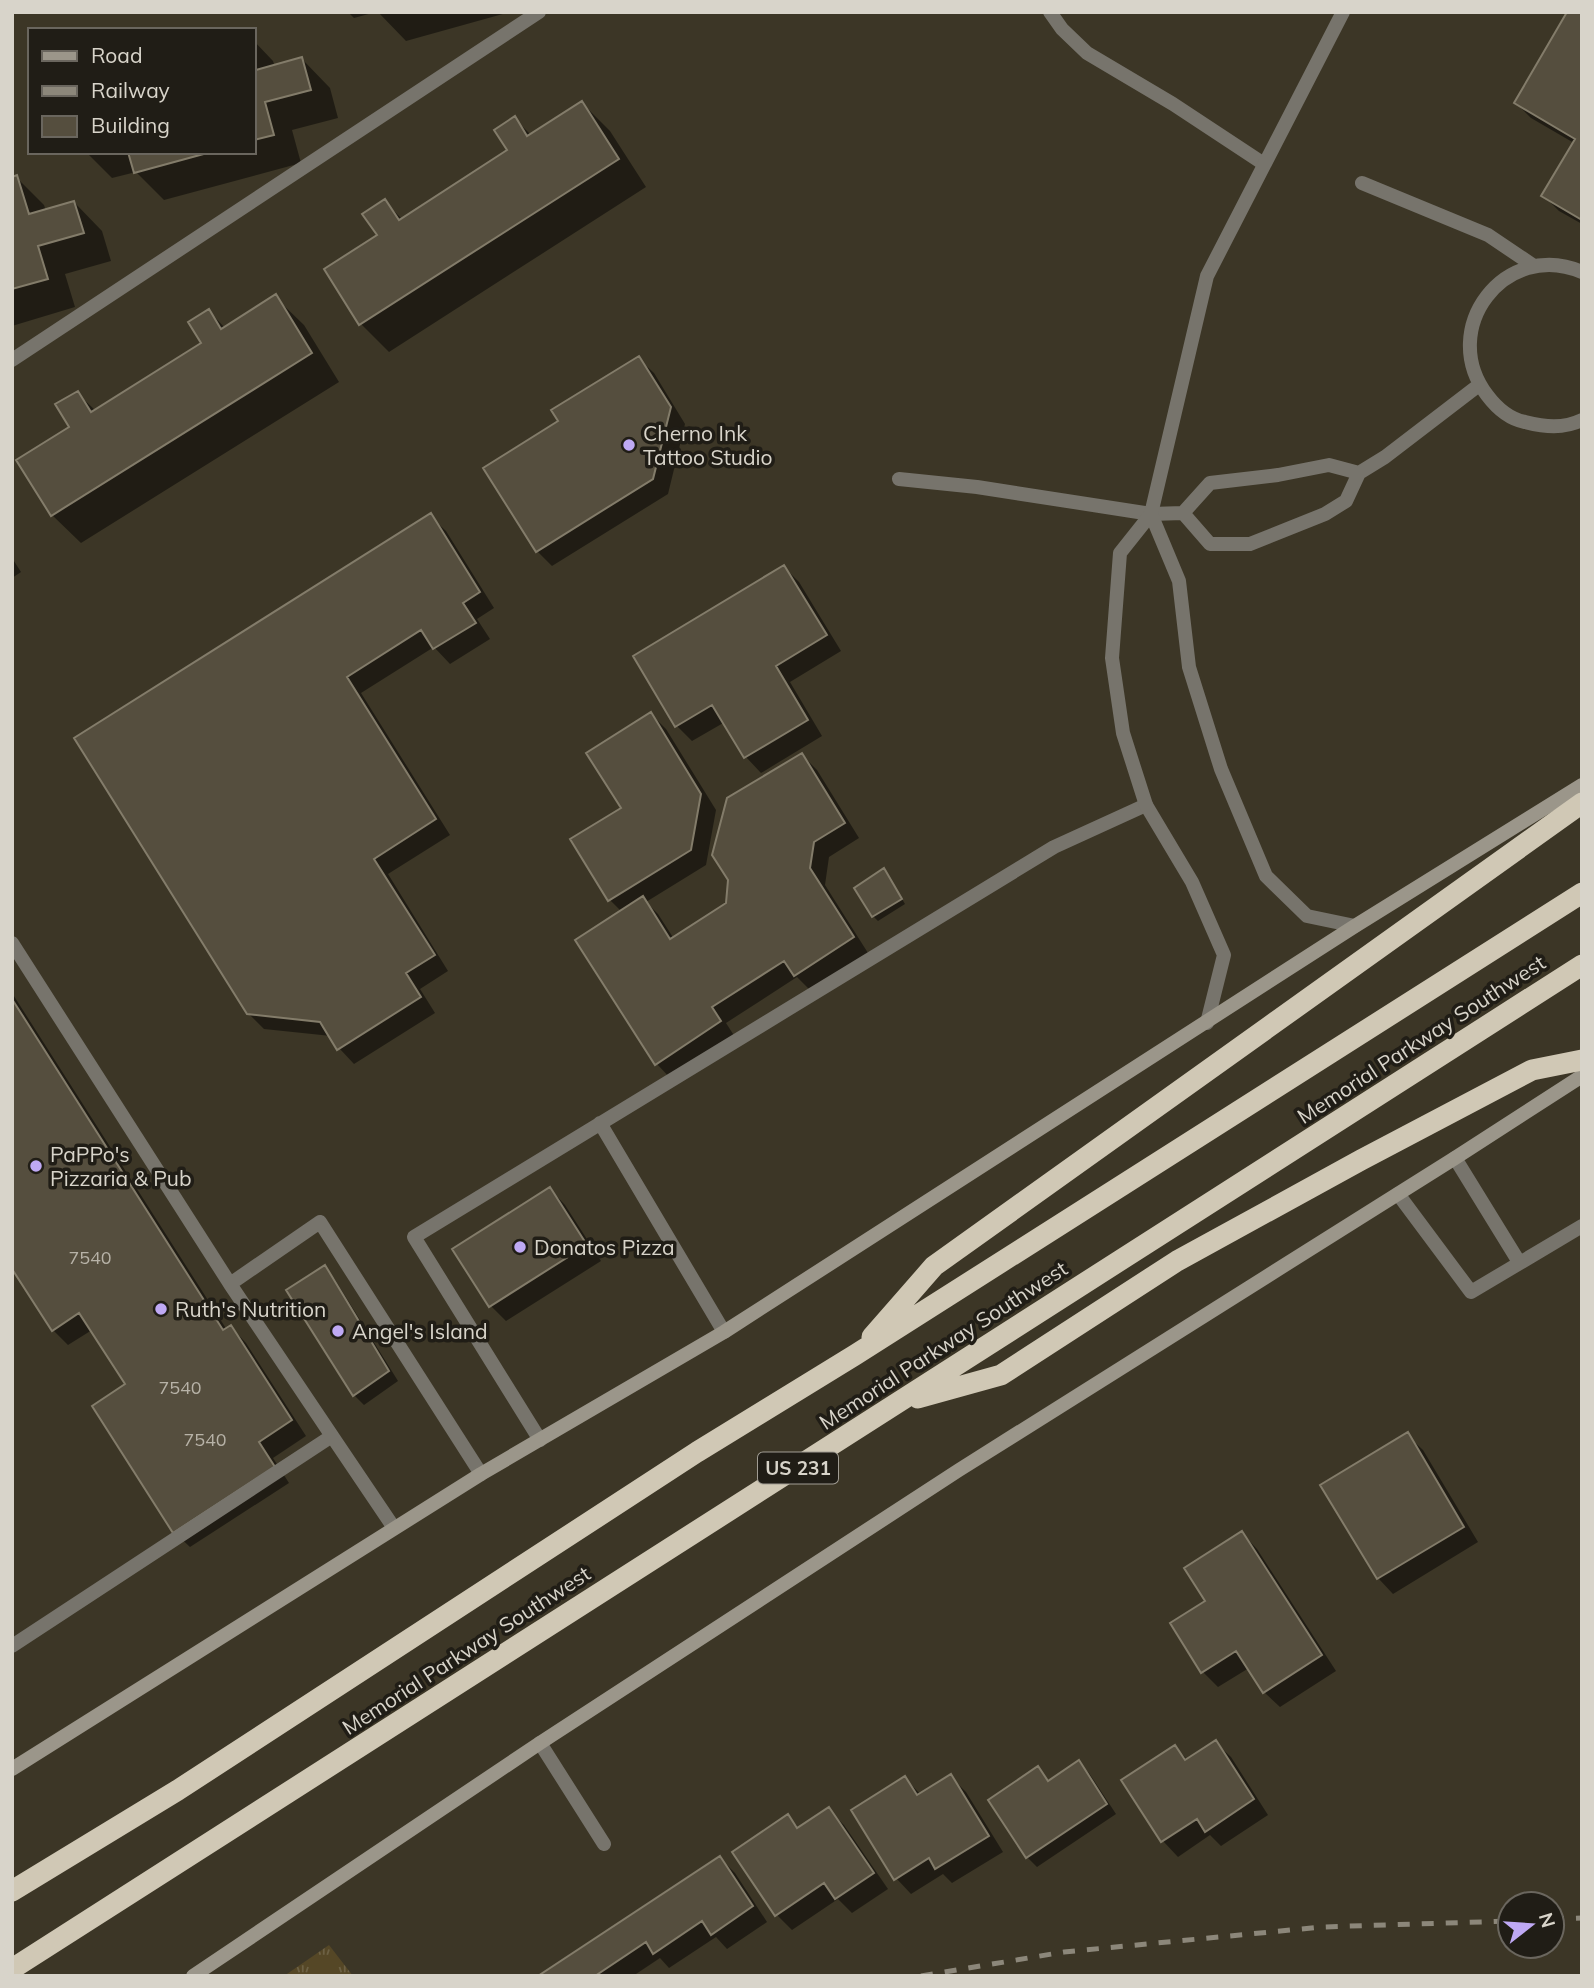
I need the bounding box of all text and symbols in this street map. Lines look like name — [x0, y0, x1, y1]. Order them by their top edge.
legend — [28, 28, 256, 154]
text: Road — [91, 42, 142, 68]
text: Railway — [91, 77, 170, 103]
text: Building — [91, 112, 170, 138]
place label: Cherno Ink Tattoo Studio — [643, 420, 773, 470]
marker: Cherno Ink Tattoo Studio — [621, 437, 637, 453]
street label: Memorial Parkway Southwest — [1292, 949, 1550, 1129]
place label: PaPPo's Pizzaria & Pub — [50, 1141, 192, 1191]
marker: PaPPo's Pizzaria & Pub — [28, 1158, 44, 1174]
place label: Donatos Pizza — [534, 1234, 675, 1260]
marker: Donatos Pizza — [512, 1239, 528, 1255]
house number: 7540 — [68, 1246, 112, 1269]
street label: Memorial Parkway Southwest — [814, 1255, 1072, 1435]
place label: Ruth's Nutrition — [175, 1296, 326, 1322]
marker: Ruth's Nutrition — [153, 1301, 169, 1317]
place label: Angel's Island — [352, 1318, 488, 1344]
marker: Angel's Island — [330, 1323, 346, 1339]
house number: 7540 — [158, 1376, 202, 1399]
house number: 7540 — [183, 1428, 227, 1451]
road number: US 231 — [758, 1452, 838, 1484]
street label: Memorial Parkway Southwest — [337, 1560, 595, 1740]
north arrow — [1496, 1890, 1566, 1960]
text: N — [1534, 1910, 1561, 1930]

